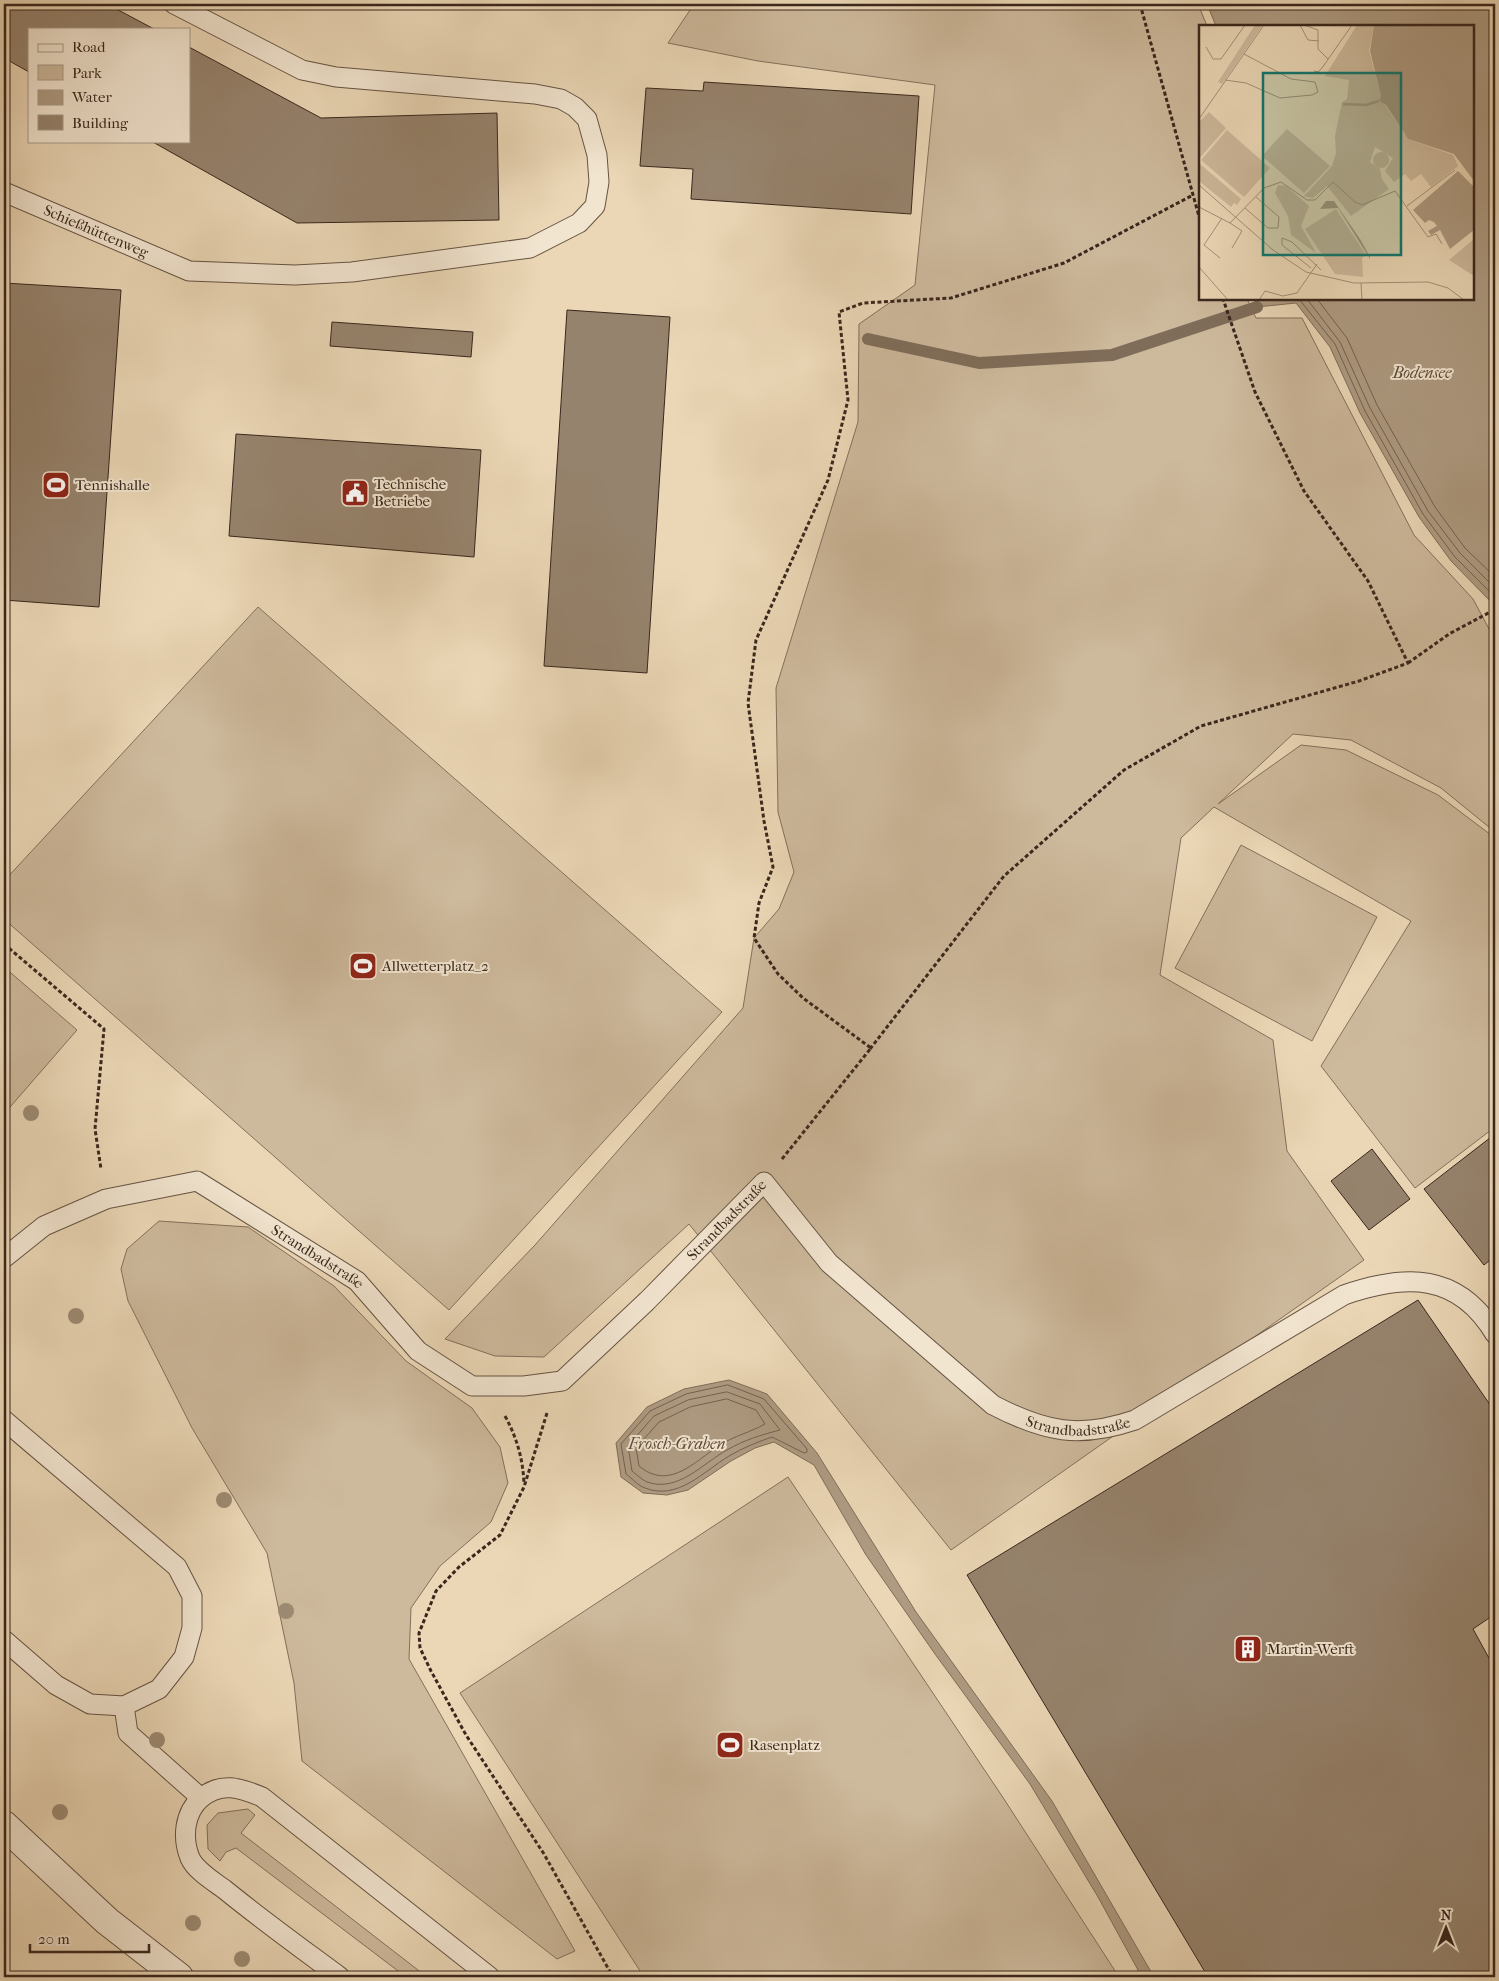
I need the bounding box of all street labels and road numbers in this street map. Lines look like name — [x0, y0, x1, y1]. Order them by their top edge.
street label: Schießhüttenweg — [41, 201, 152, 262]
street label: Strandbadstraße — [683, 1176, 771, 1264]
street label: Strandbadstraße — [268, 1221, 369, 1292]
street label: Strandbadstraße — [1023, 1412, 1133, 1440]

